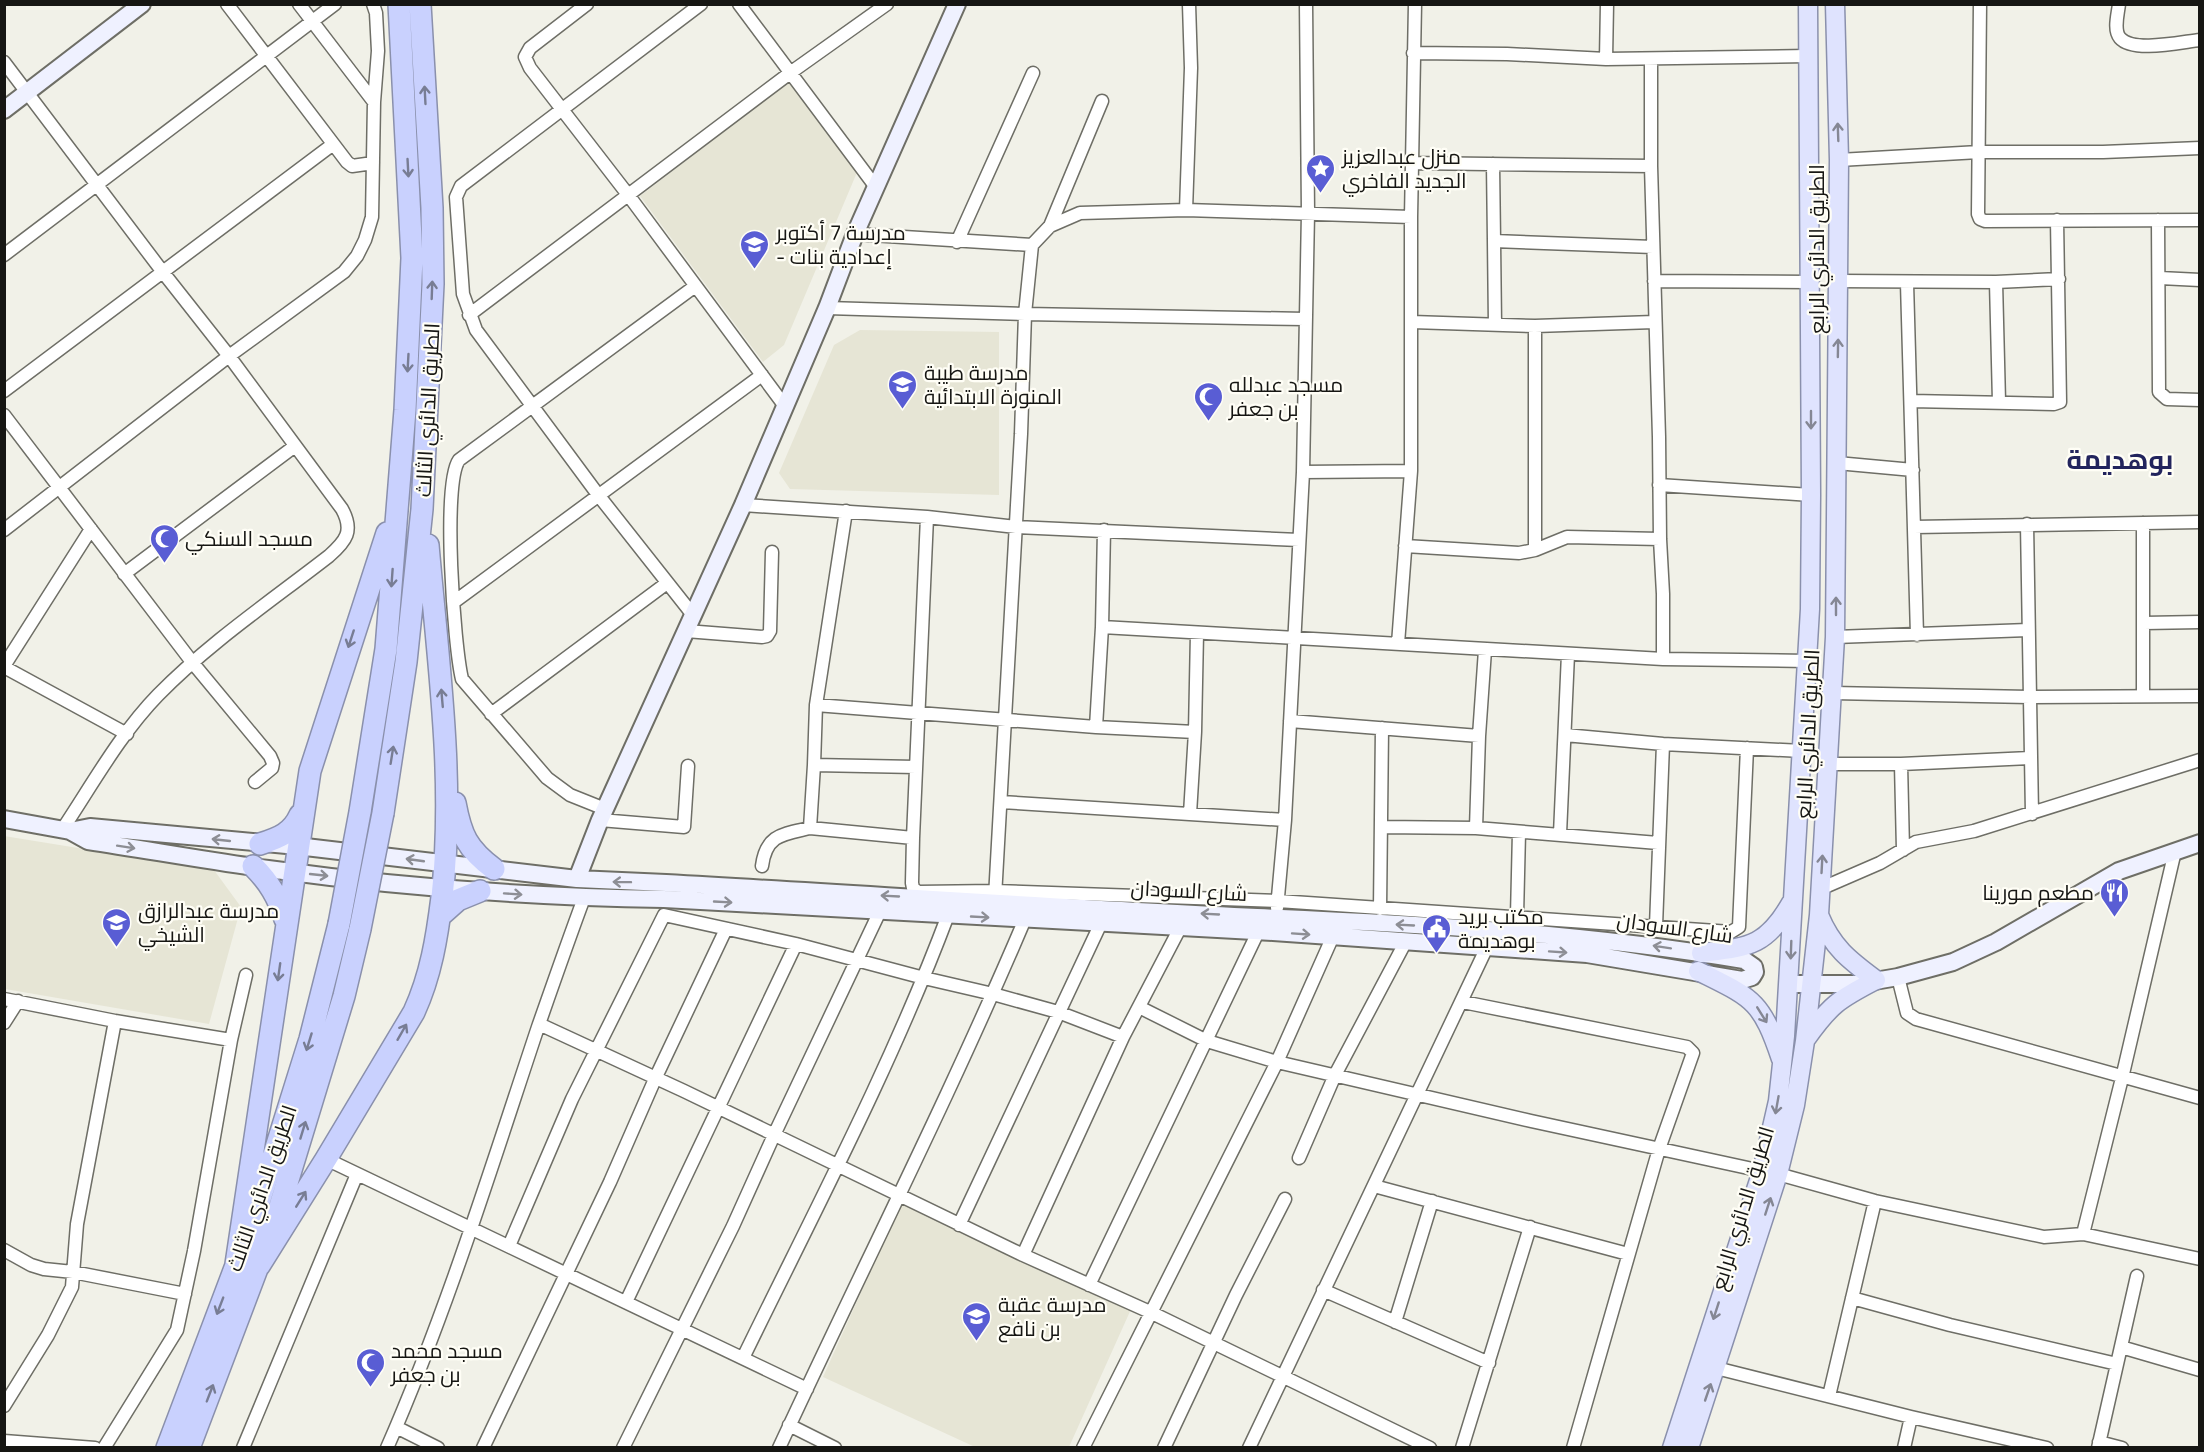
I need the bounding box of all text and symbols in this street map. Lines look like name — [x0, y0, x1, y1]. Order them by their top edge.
one-way arrow — [420, 85, 431, 105]
one-way arrow — [1832, 123, 1844, 143]
place label: منزل عبدالعزيز الجديد الفاخري — [1341, 140, 1467, 197]
place icon: منزل عبدالعزيز الجديد الفاخري — [1305, 152, 1337, 194]
one-way arrow — [402, 157, 413, 177]
street label: الطريق الدائري الرابع — [1800, 164, 1833, 334]
place label: مدرسة 7 أكتوبر - إعدادية بنات — [775, 216, 906, 272]
school or university icon: مدرسة 7 أكتوبر - إعدادية بنات — [739, 228, 771, 270]
one-way arrow — [427, 280, 438, 300]
street label: الطريق الدائري الثالث — [406, 322, 449, 498]
one-way arrow — [1832, 339, 1844, 359]
one-way arrow — [402, 352, 413, 372]
place label: مدرسة طيبة المنورة الابتدائية — [924, 356, 1062, 412]
school or university icon: مدرسة طيبة المنورة الابتدائية — [887, 368, 919, 410]
place label: مسجد عبدلله بن جعفر — [1228, 368, 1343, 424]
mosque icon: مسجد عبدلله بن جعفر — [1192, 380, 1224, 422]
one-way arrow — [1805, 409, 1817, 429]
district label: بوهديمة — [2066, 438, 2174, 479]
mosque icon: مسجد السنكي — [148, 522, 180, 564]
place label: مسجد السنكي — [185, 522, 313, 555]
one-way arrow — [386, 567, 397, 587]
one-way arrow — [1830, 597, 1842, 617]
one-way arrow — [345, 629, 356, 648]
street label: الطريق الدائري الرابع — [1787, 648, 1828, 820]
one-way arrow — [436, 689, 447, 709]
one-way arrow — [386, 746, 397, 766]
one-way arrow — [212, 834, 232, 845]
one-way arrow — [115, 841, 135, 852]
one-way arrow — [406, 854, 425, 865]
one-way arrow — [1817, 854, 1828, 874]
one-way arrow — [308, 870, 328, 881]
street label: شارع السودان — [1130, 871, 1248, 909]
one-way arrow — [612, 876, 632, 887]
place label: مطعم مورينا — [1982, 876, 2094, 908]
restaurant icon: مطعم مورينا — [2099, 876, 2131, 918]
one-way arrow — [502, 889, 522, 900]
one-way arrow — [880, 890, 900, 901]
place label: مدرسة عبدالرازق الشيخي — [138, 894, 279, 951]
one-way arrow — [712, 897, 732, 908]
place label: مكتب بريد بوهديمة — [1458, 900, 1544, 956]
street label: شارع السودان — [1615, 903, 1735, 951]
school or university icon: مدرسة عبدالرازق الشيخي — [101, 906, 133, 948]
one-way arrow — [1201, 908, 1221, 919]
one-way arrow — [970, 911, 990, 922]
public building icon: مكتب بريد بوهديمة — [1421, 912, 1453, 954]
one-way arrow — [1396, 920, 1416, 931]
one-way arrow — [1290, 929, 1310, 940]
one-way arrow — [1785, 940, 1797, 960]
one-way arrow — [1653, 941, 1672, 952]
one-way arrow — [1548, 947, 1567, 958]
one-way arrow — [273, 962, 284, 982]
one-way arrow — [1757, 1006, 1769, 1023]
one-way arrow — [396, 1024, 408, 1041]
one-way arrow — [303, 1032, 314, 1051]
one-way arrow — [1771, 1094, 1782, 1114]
street label: الطريق الدائري الثالث — [217, 1100, 305, 1276]
one-way arrow — [298, 1121, 309, 1140]
street label: الطريق الدائري الرابع — [1702, 1122, 1783, 1294]
one-way arrow — [296, 1191, 308, 1208]
one-way arrow — [1763, 1197, 1774, 1216]
place label: مدرسة عقبة بن نافع — [998, 1288, 1107, 1344]
one-way arrow — [214, 1296, 225, 1315]
school or university icon: مدرسة عقبة بن نافع — [961, 1300, 993, 1342]
one-way arrow — [1709, 1301, 1720, 1320]
place label: مسجد محمد بن جعفر — [390, 1334, 503, 1390]
mosque icon: مسجد محمد بن جعفر — [354, 1346, 386, 1388]
one-way arrow — [1703, 1383, 1714, 1402]
one-way arrow — [205, 1384, 216, 1403]

